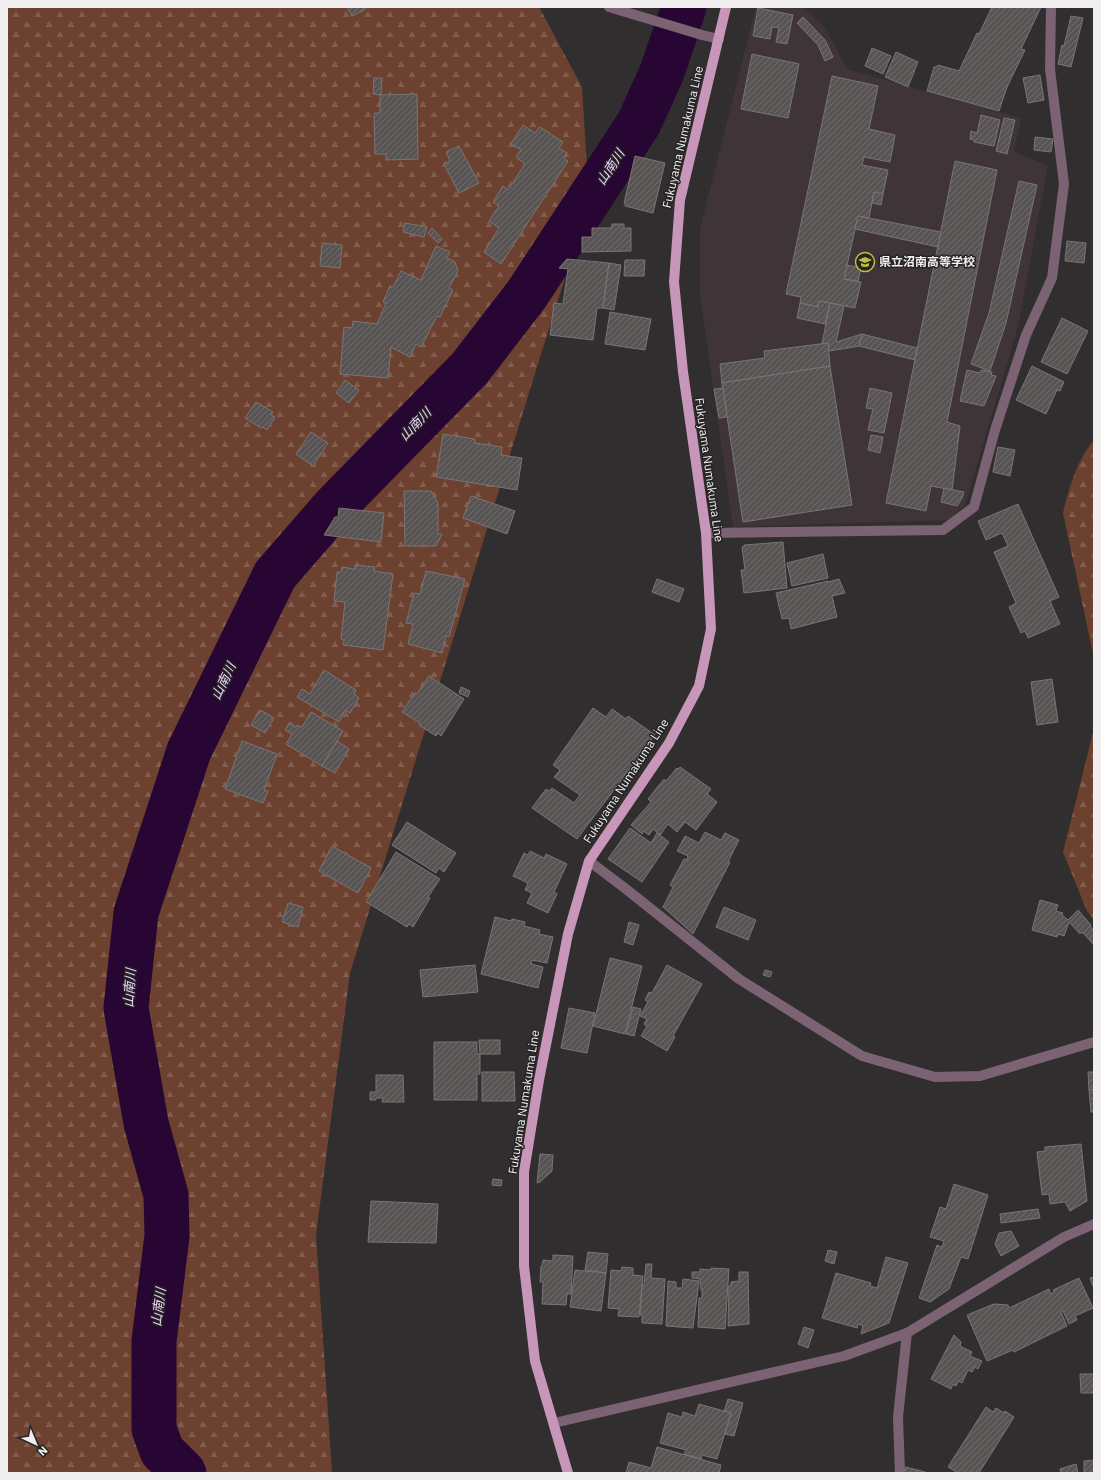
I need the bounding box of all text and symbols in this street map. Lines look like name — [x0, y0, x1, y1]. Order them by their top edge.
street label: Fukuyama Numakuma Line — [659, 64, 706, 209]
water label: 山南川 — [593, 145, 629, 188]
school or university icon: 県立沼南高等学校 — [854, 251, 876, 273]
place label: 県立沼南高等学校 — [879, 254, 975, 269]
street label: Fukuyama Numakuma Line — [692, 397, 727, 543]
water label: 山南川 — [396, 403, 436, 444]
water label: 山南川 — [207, 658, 241, 702]
street label: Fukuyama Numakuma Line — [580, 715, 672, 846]
water label: 山南川 — [120, 966, 139, 1008]
street label: Fukuyama Numakuma Line — [505, 1028, 542, 1175]
water label: 山南川 — [148, 1285, 170, 1327]
north arrow — [16, 1424, 56, 1464]
text: N — [35, 1443, 51, 1459]

